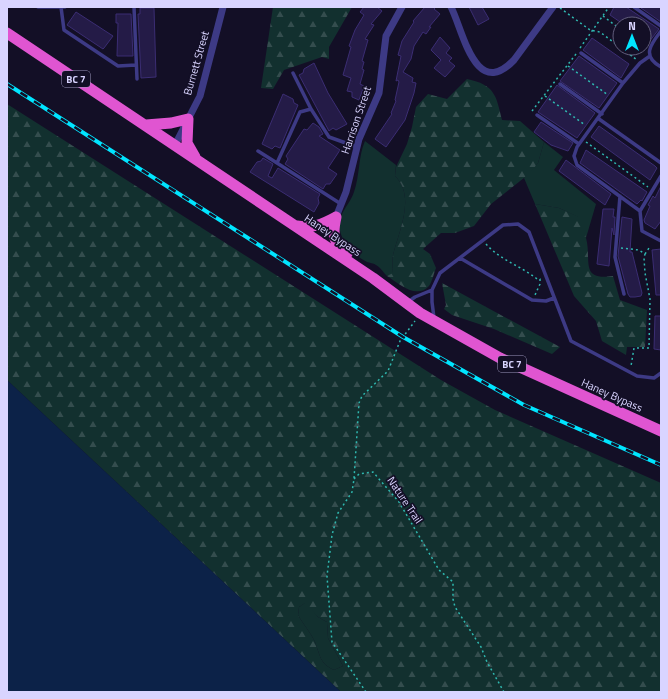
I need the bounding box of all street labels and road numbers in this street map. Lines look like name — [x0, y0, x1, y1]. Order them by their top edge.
street label: Burnett Street — [179, 29, 213, 97]
road number: BC 7 — [62, 71, 90, 87]
street label: Harrison Street — [337, 84, 375, 156]
street label: Haney Bypass — [301, 210, 365, 260]
road number: BC 7 — [498, 356, 526, 372]
street label: Haney Bypass — [579, 374, 645, 416]
street label: Nature Trail — [383, 473, 427, 527]

